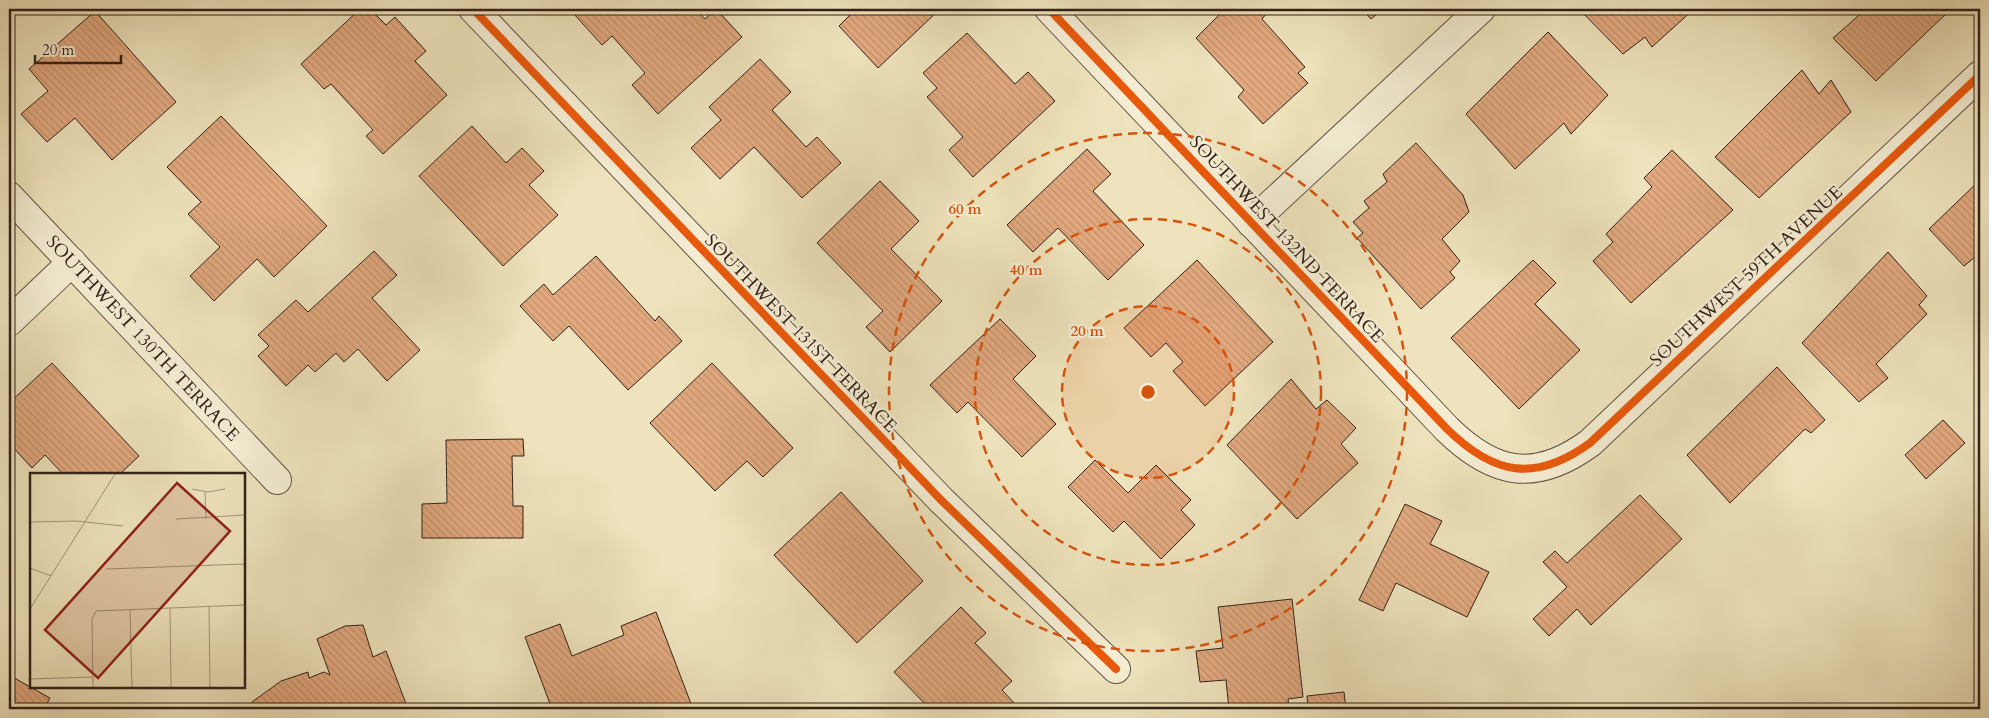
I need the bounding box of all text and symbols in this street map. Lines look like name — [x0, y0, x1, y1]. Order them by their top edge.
scale bar — [35, 32, 121, 64]
text: 20 m — [42, 40, 74, 60]
street label: SOUTHWEST 132ND TERRACE — [1184, 130, 1390, 348]
street label: SOUTHWEST 59TH AVENUE — [1644, 180, 1848, 373]
text: 60 m — [948, 199, 982, 219]
street label: SOUTHWEST 131ST TERRACE — [699, 229, 902, 438]
street label: SOUTHWEST 130TH TERRACE — [40, 230, 245, 447]
text: 40 m — [1009, 260, 1043, 280]
text: 20 m — [1070, 321, 1104, 341]
centre of rings — [1139, 383, 1157, 401]
inset map — [30, 473, 245, 688]

